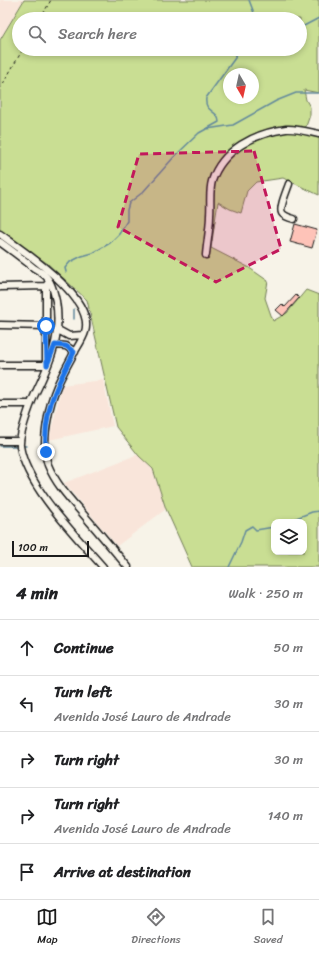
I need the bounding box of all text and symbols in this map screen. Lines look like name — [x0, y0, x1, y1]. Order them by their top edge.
search box — [12, 12, 307, 56]
text: Search here — [58, 21, 137, 47]
icon: search — [26, 23, 48, 45]
north arrow — [223, 68, 259, 104]
route start — [37, 317, 55, 335]
route end — [37, 443, 55, 461]
map controls — [271, 519, 307, 555]
button: layers — [271, 519, 307, 555]
text: 100 m — [18, 538, 48, 557]
scale bar — [12, 539, 89, 558]
text: 4 min — [16, 578, 58, 608]
text: Walk · 250 m — [229, 582, 303, 605]
text: Continue — [54, 635, 114, 661]
text: 50 m — [273, 636, 303, 659]
icon: ahead — [16, 637, 38, 659]
text: Turn left — [54, 679, 112, 705]
text: 30 m — [274, 692, 303, 715]
icon: left — [16, 693, 38, 715]
text: Avenida José Lauro de Andrade — [54, 705, 231, 728]
text: Turn right — [54, 747, 119, 773]
text: 30 m — [274, 748, 303, 771]
icon: right — [16, 749, 38, 771]
text: Turn right — [54, 791, 119, 817]
text: 140 m — [268, 804, 303, 827]
icon: right — [16, 805, 38, 827]
text: Avenida José Lauro de Andrade — [54, 817, 231, 840]
text: Arrive at destination — [54, 859, 191, 885]
icon: arrive — [16, 861, 38, 883]
tab: Map — [36, 906, 58, 949]
tab: Directions — [131, 906, 181, 949]
tab: Saved — [254, 906, 283, 949]

